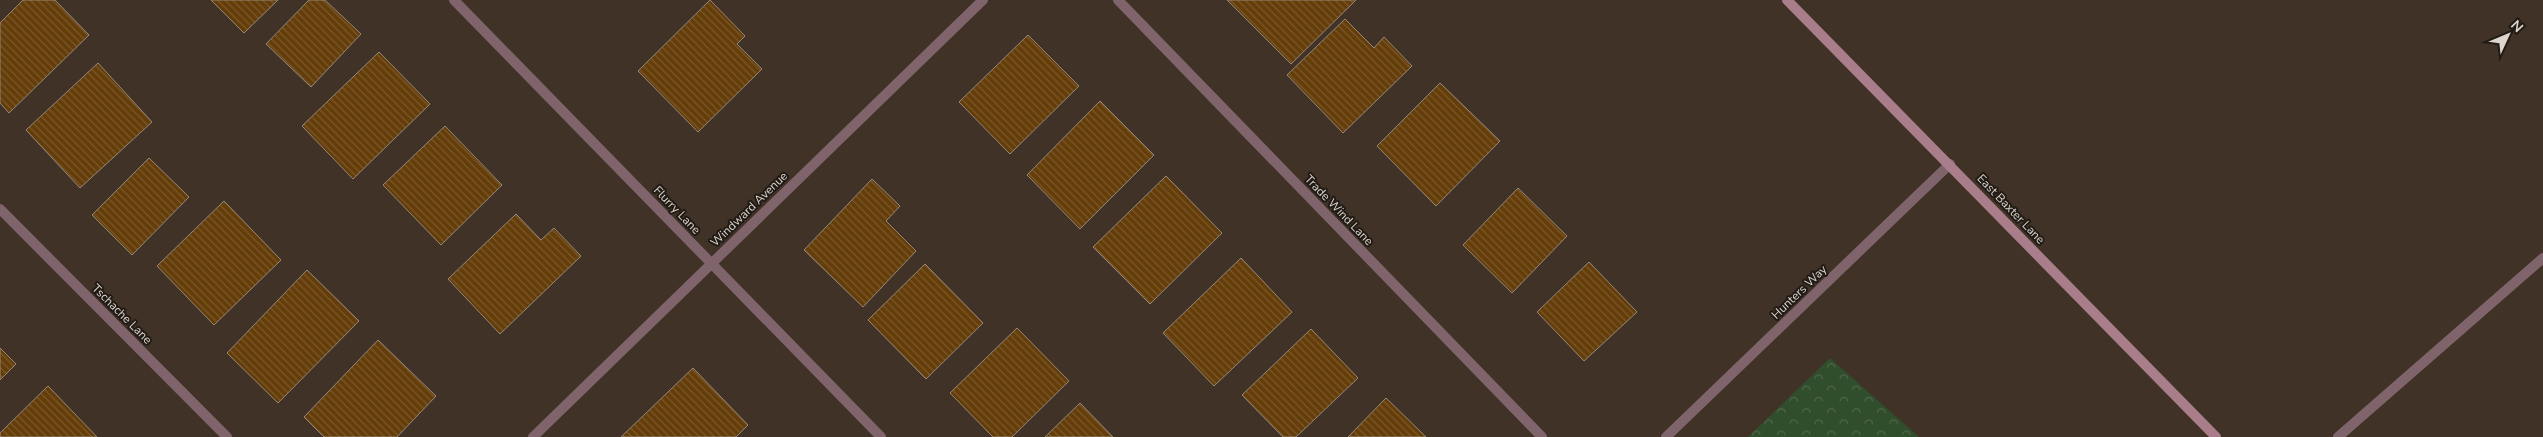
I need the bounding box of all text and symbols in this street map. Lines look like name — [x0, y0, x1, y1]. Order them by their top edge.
north arrow — [2483, 10, 2533, 60]
text: N — [2507, 16, 2527, 37]
street label: Windward Avenue — [707, 168, 791, 250]
street label: Trade Wind Lane — [1301, 171, 1377, 249]
street label: East Baxter Lane — [1974, 171, 2048, 247]
street label: Flurry Lane — [650, 182, 704, 238]
street label: Hunters Way — [1768, 261, 1831, 323]
street label: Tschache Lane — [89, 281, 155, 347]

